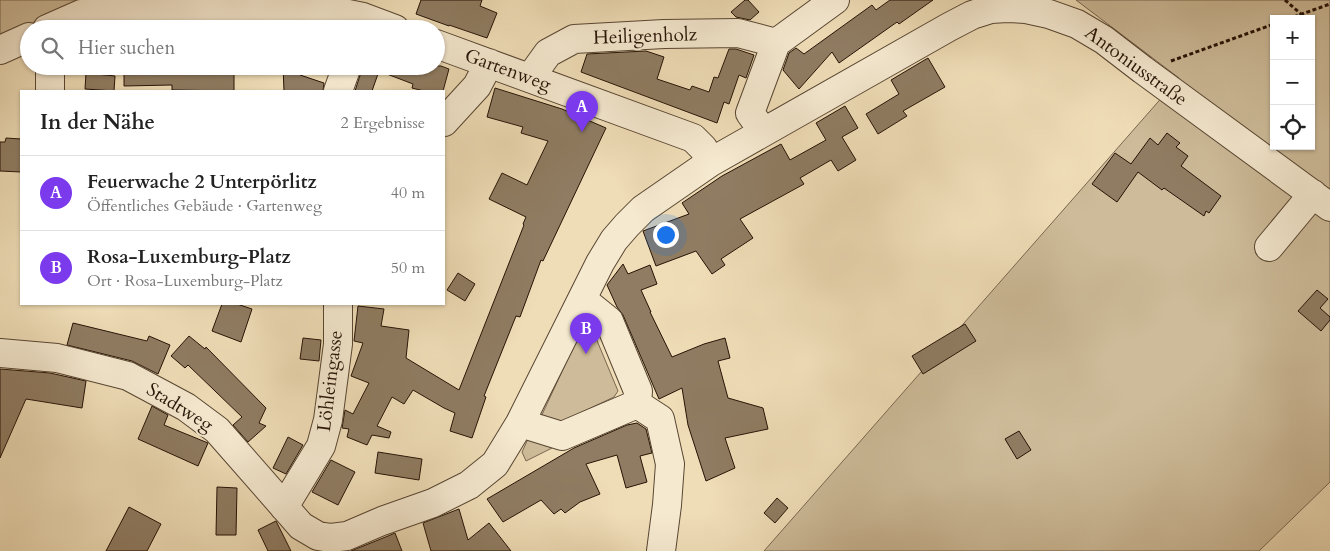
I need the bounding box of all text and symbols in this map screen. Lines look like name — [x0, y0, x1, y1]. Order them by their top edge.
map controls — [1270, 15, 1315, 150]
button: + — [1270, 15, 1315, 60]
search box — [20, 20, 445, 75]
street label: Antoniusstraße — [1079, 20, 1193, 112]
street label: Heiligenholz — [593, 21, 698, 51]
icon: search — [38, 34, 66, 62]
text: Hier suchen — [78, 35, 175, 61]
street label: Gartenweg — [461, 42, 555, 98]
button: − — [1270, 60, 1315, 105]
pin: A — [566, 91, 598, 132]
button: locate — [1270, 105, 1315, 150]
text: In der Nähe — [40, 108, 155, 137]
text: 2 Ergebnisse — [340, 112, 425, 134]
text: Feuerwache 2 Unterpörlitz — [87, 169, 317, 195]
text: A — [50, 182, 62, 204]
text: 40 m — [391, 182, 425, 204]
text: Öffentliches Gebäude · Gartenweg — [87, 195, 322, 217]
your location — [653, 222, 679, 248]
text: Rosa-Luxemburg-Platz — [87, 244, 291, 270]
text: B — [50, 257, 62, 279]
text: 50 m — [391, 257, 425, 279]
text: Ort · Rosa-Luxemburg-Platz — [87, 270, 283, 292]
pin: B — [570, 313, 602, 354]
street label: Löhleingasse — [311, 329, 349, 433]
street label: Stadtweg — [142, 376, 219, 438]

